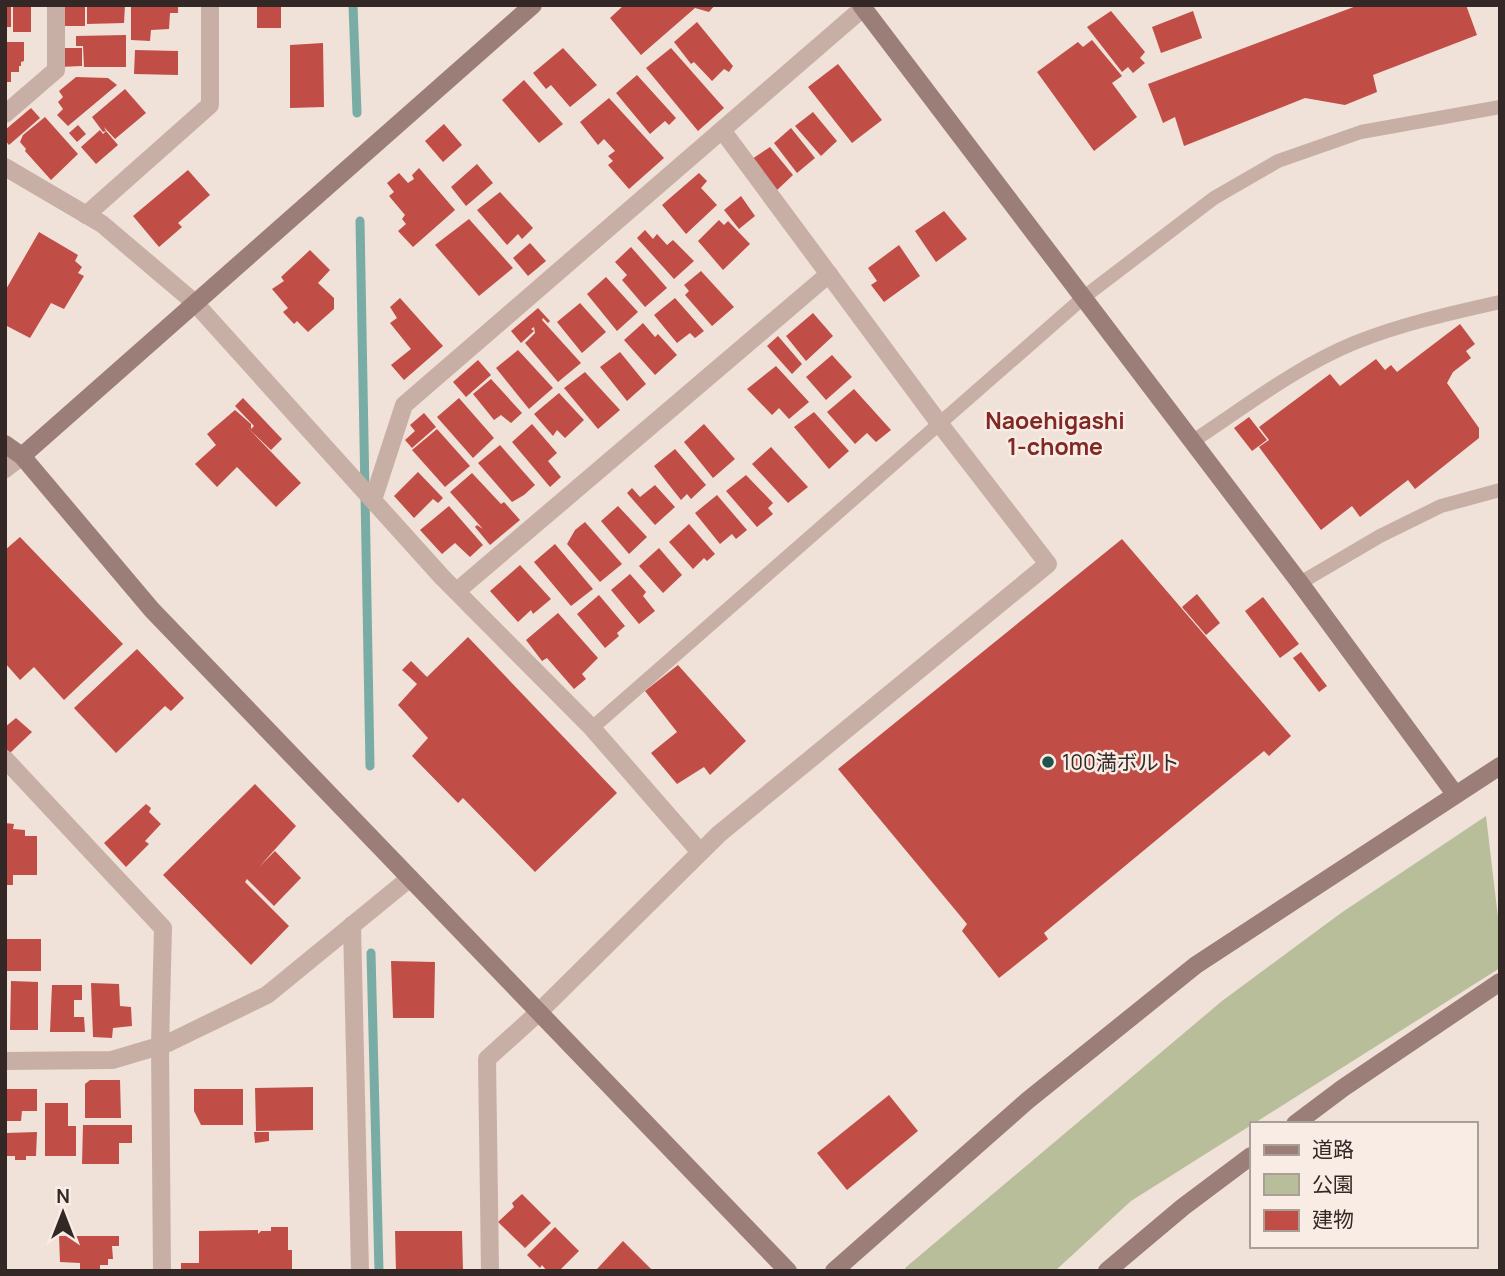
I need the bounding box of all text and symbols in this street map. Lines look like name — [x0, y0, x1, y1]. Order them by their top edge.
district label: Naoehigashi 1-chome — [985, 404, 1125, 462]
place label: 100満ボルト — [1062, 748, 1180, 776]
marker: 100満ボルト — [1040, 754, 1056, 770]
legend — [1250, 1122, 1477, 1248]
text: 道路 — [1312, 1135, 1354, 1163]
text: 公園 — [1312, 1170, 1354, 1198]
north arrow — [28, 1178, 98, 1248]
text: N — [56, 1183, 70, 1209]
text: 建物 — [1312, 1205, 1354, 1233]

